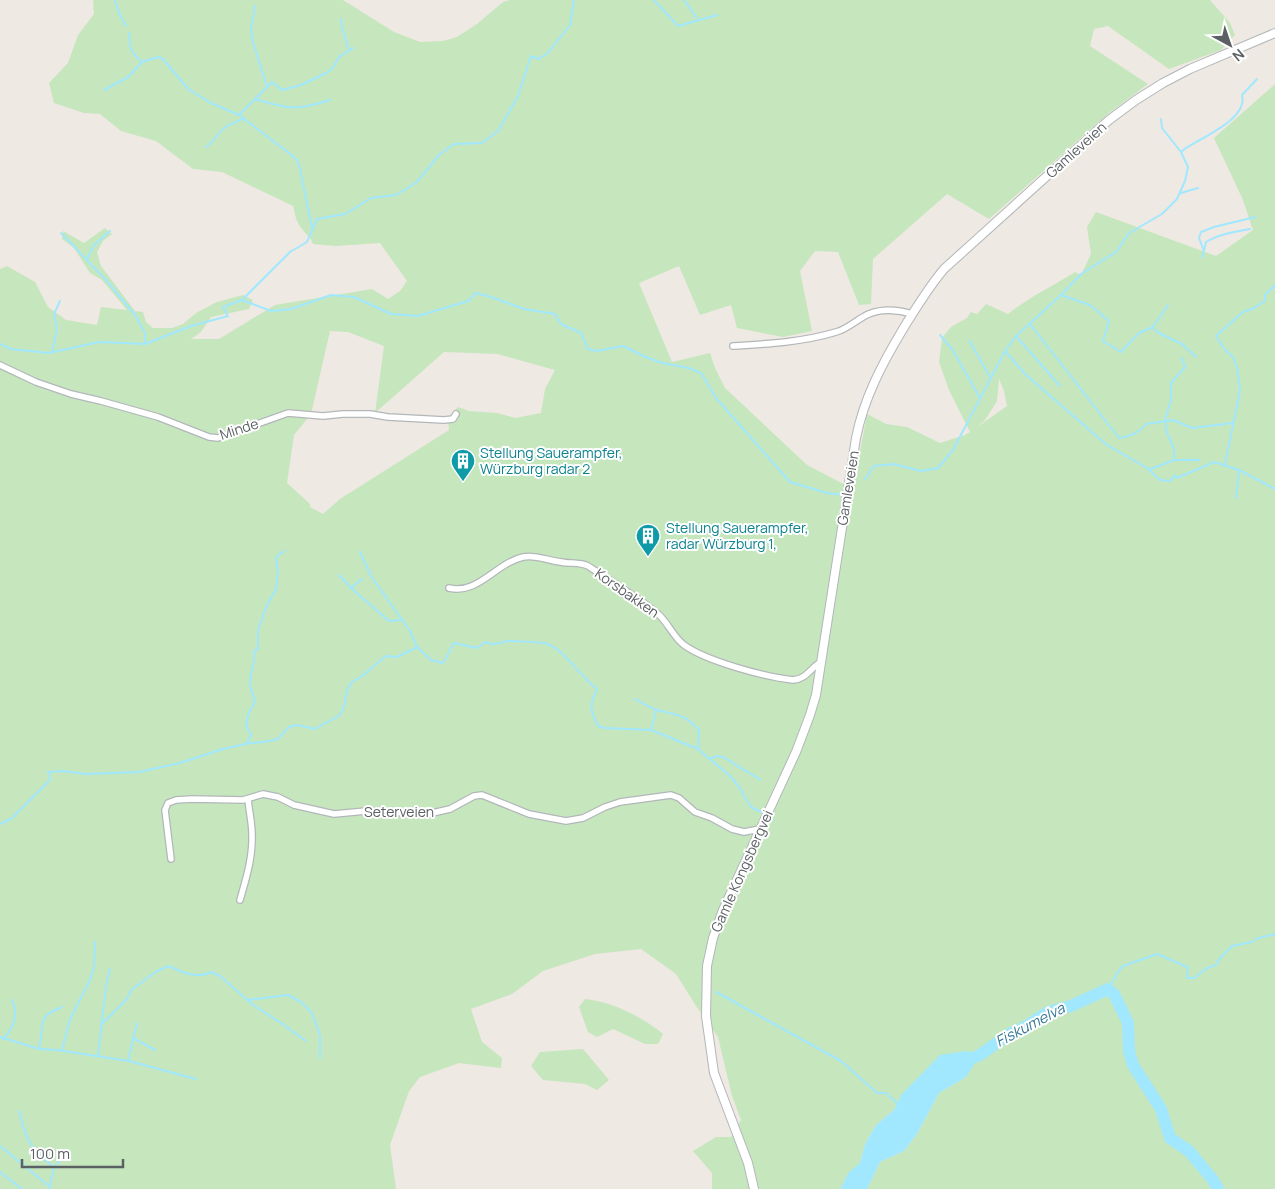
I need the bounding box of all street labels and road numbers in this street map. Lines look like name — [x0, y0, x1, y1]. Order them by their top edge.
street label: Gamleveien — [1041, 117, 1110, 182]
street label: Minde — [217, 413, 261, 444]
street label: Gamleveien — [832, 449, 863, 527]
street label: Korsbakken — [591, 564, 663, 622]
street label: Seterveien — [364, 802, 434, 821]
street label: Gamle Kongsbergvei — [706, 807, 777, 935]

